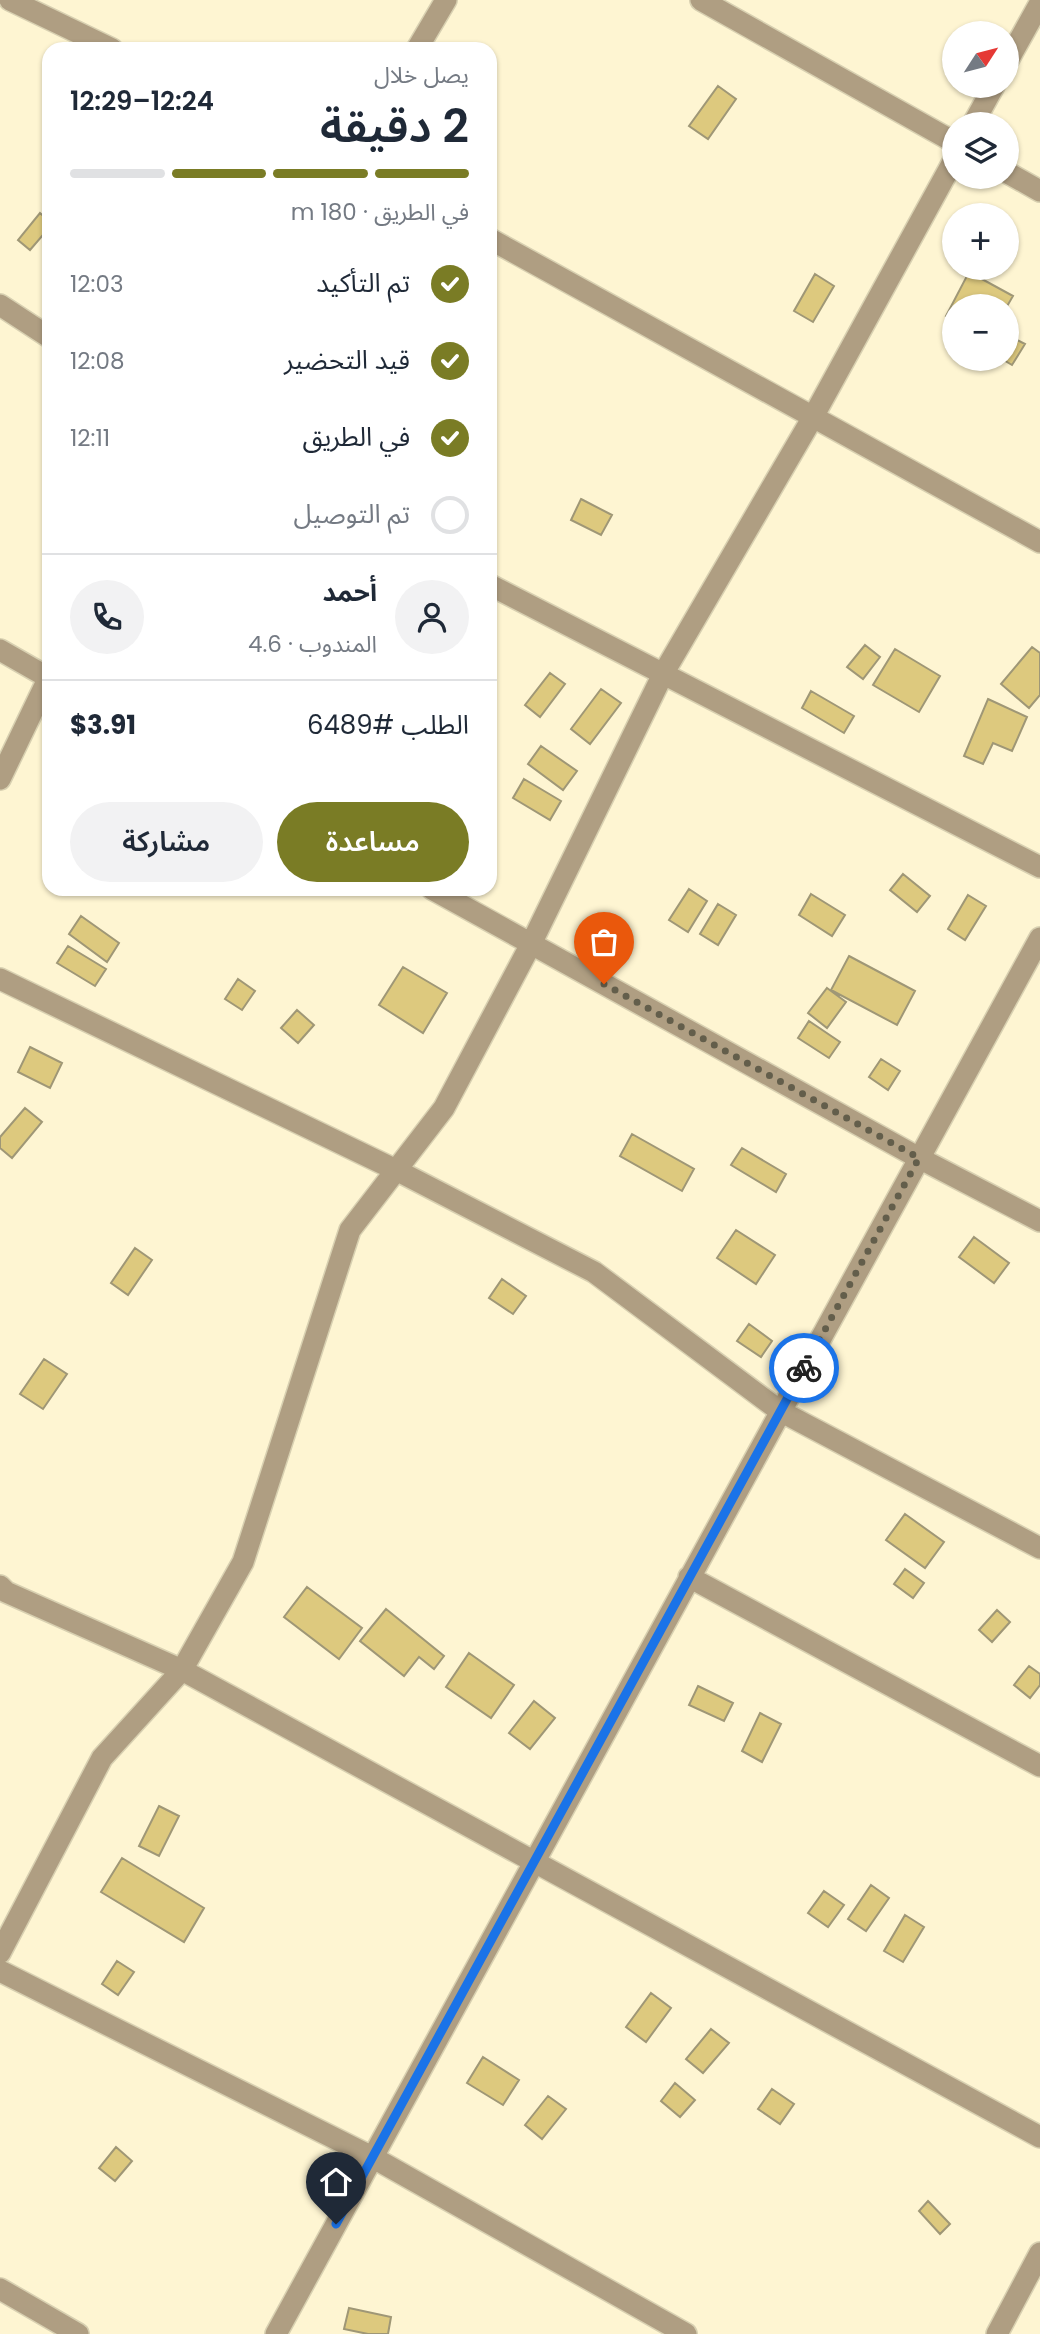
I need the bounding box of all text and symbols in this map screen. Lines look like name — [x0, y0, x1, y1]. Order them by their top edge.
north arrow — [942, 21, 1018, 98]
map controls — [942, 21, 1019, 371]
text: يصل خلال — [374, 59, 469, 91]
text: 12:24–12:29 — [70, 83, 214, 119]
text: 2 دقيقة — [320, 94, 469, 158]
button: layers — [942, 112, 1019, 189]
text: في الطريق · 180 m — [291, 196, 469, 228]
button: + — [942, 203, 1019, 280]
text: تم التأكيد — [316, 265, 410, 301]
icon: check — [431, 265, 469, 303]
text: 12:03 — [70, 268, 123, 300]
button: − — [942, 294, 1019, 371]
text: قيد التحضير — [284, 342, 410, 378]
icon: check — [431, 342, 469, 380]
text: 12:08 — [70, 345, 124, 377]
text: في الطريق — [303, 419, 410, 455]
icon: check — [431, 419, 469, 457]
text: 12:11 — [70, 422, 110, 454]
text: تم التوصيل — [294, 496, 410, 532]
text: أحمد — [323, 574, 377, 610]
button: phone — [70, 580, 144, 654]
button: person — [395, 580, 469, 654]
text: المندوب · 4.6 — [248, 628, 377, 660]
text: $3.91 — [70, 707, 136, 743]
text: الطلب #6489 — [307, 707, 469, 743]
button: مشاركة — [70, 802, 263, 882]
button: مساعدة — [277, 802, 469, 882]
pin — [574, 912, 634, 984]
icon: bag — [585, 923, 623, 961]
courier — [769, 1333, 839, 1403]
icon: bike — [785, 1349, 823, 1387]
pin — [306, 2152, 366, 2224]
icon: home — [317, 2163, 355, 2201]

